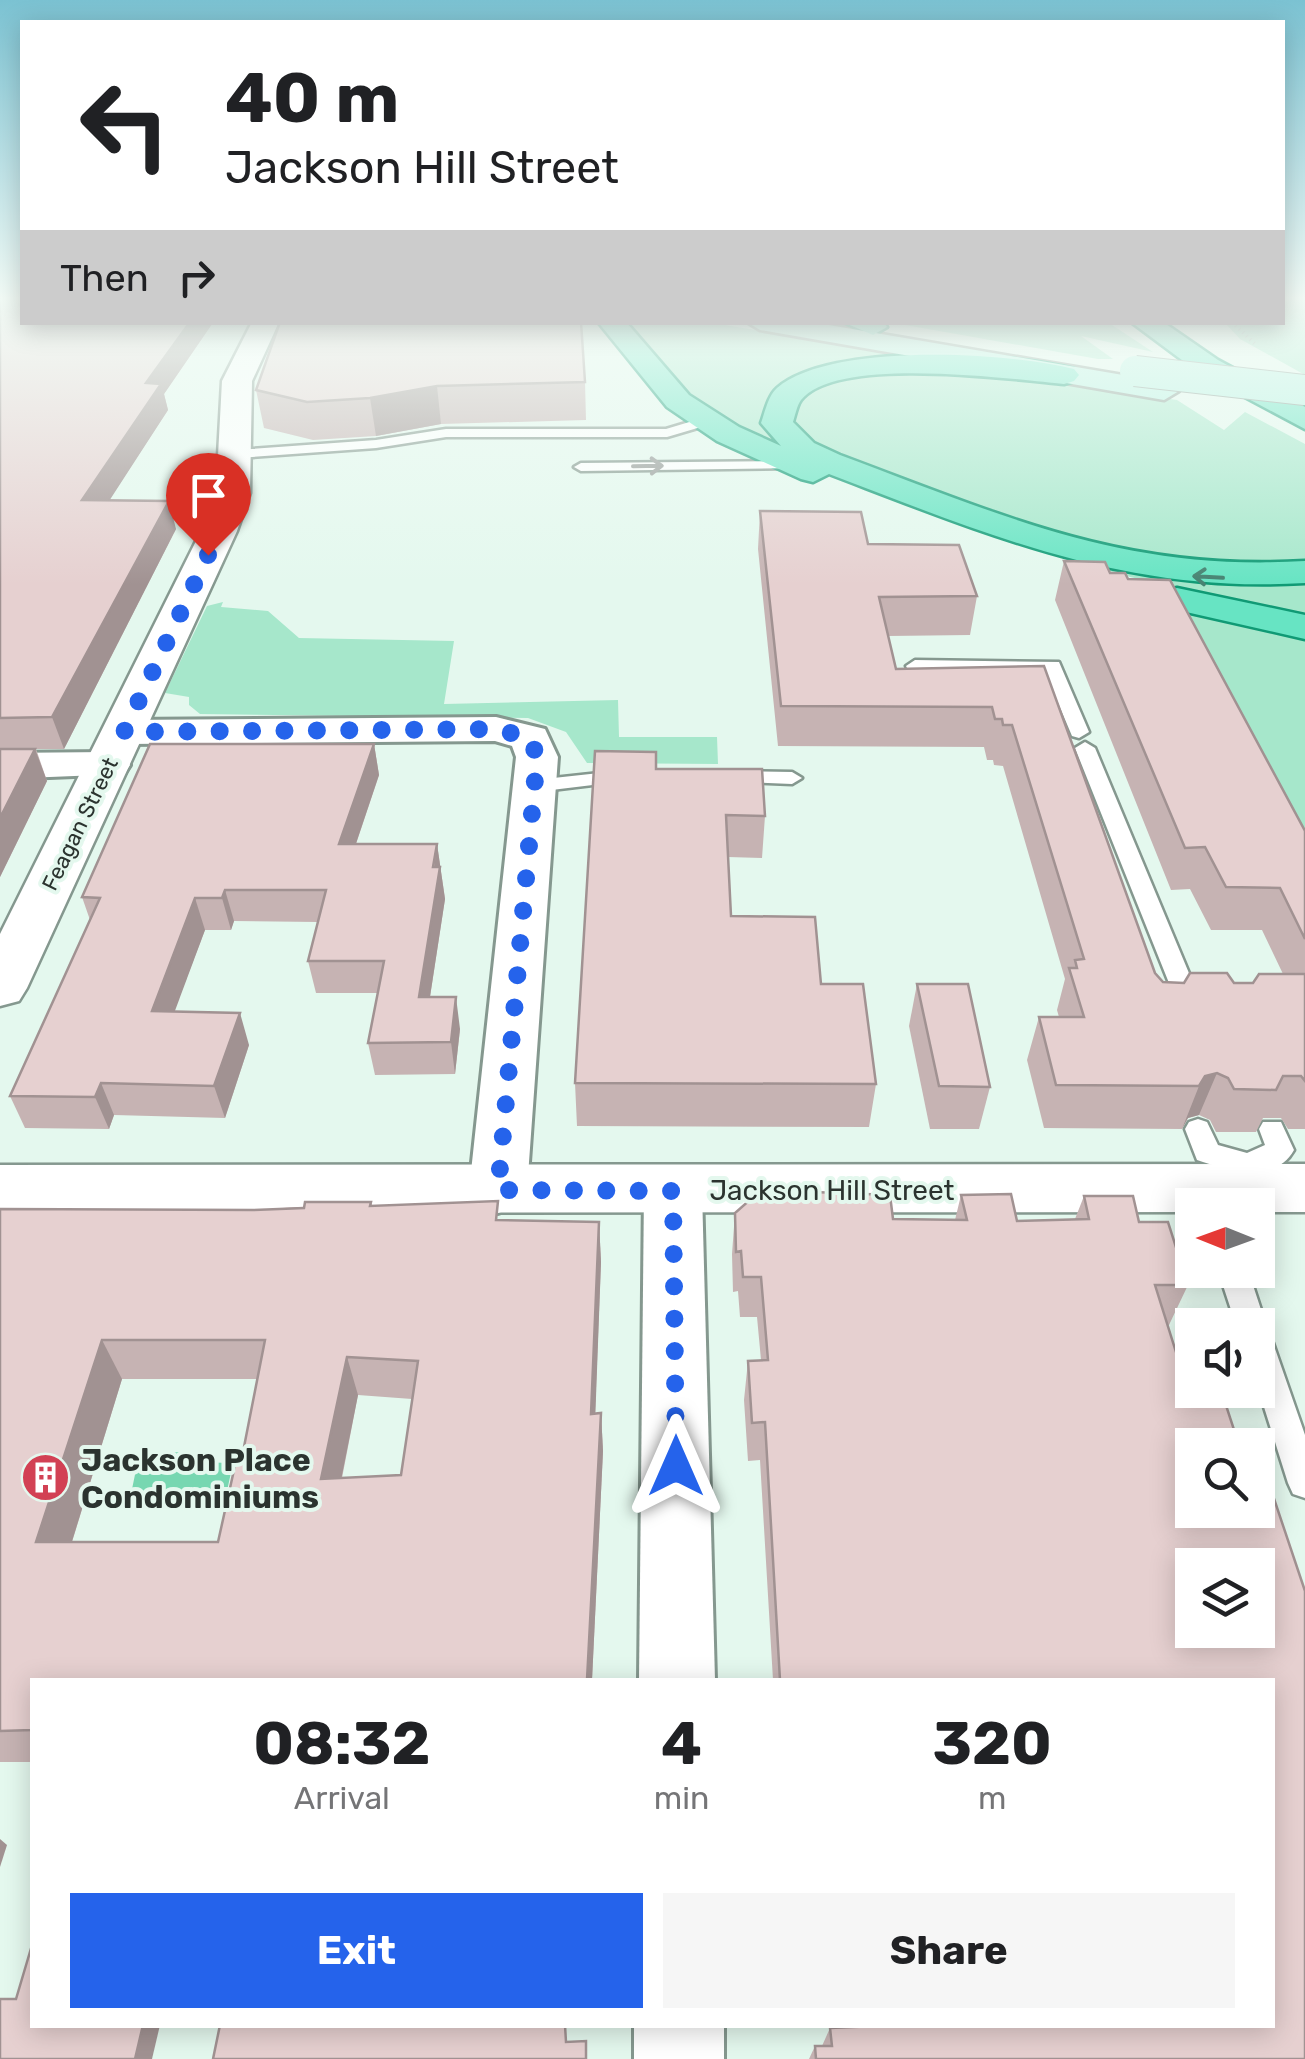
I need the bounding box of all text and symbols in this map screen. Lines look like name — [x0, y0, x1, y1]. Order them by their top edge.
text: 40 m — [225, 57, 399, 140]
icon: left — [60, 60, 190, 190]
text: Jackson Hill Street — [225, 141, 619, 194]
icon: right — [169, 250, 224, 305]
text: Then — [60, 255, 149, 301]
pin — [166, 453, 251, 556]
one-way arrow — [630, 456, 663, 476]
icon: arrive — [181, 468, 236, 523]
one-way arrow — [1192, 567, 1224, 586]
street label: Feagan Street — [36, 753, 124, 895]
street label: Jackson Hill Street — [709, 1174, 955, 1207]
north arrow — [1175, 1188, 1275, 1288]
map controls — [1175, 1188, 1275, 1648]
button: sound — [1175, 1308, 1275, 1408]
position arrow — [624, 1414, 728, 1518]
button: search — [1175, 1428, 1275, 1528]
place label: Jackson Place Condominiums — [81, 1441, 319, 1516]
building icon: Jackson Place Condominiums — [20, 1452, 72, 1504]
button: layers — [1175, 1548, 1275, 1648]
text: 08:32 — [253, 1708, 431, 1779]
text: 4 — [661, 1708, 702, 1779]
text: 320 — [933, 1708, 1052, 1779]
text: Arrival — [294, 1779, 390, 1817]
text: min — [654, 1779, 709, 1817]
text: m — [978, 1779, 1006, 1817]
button: Exit — [70, 1893, 643, 2008]
button: Share — [663, 1893, 1235, 2008]

